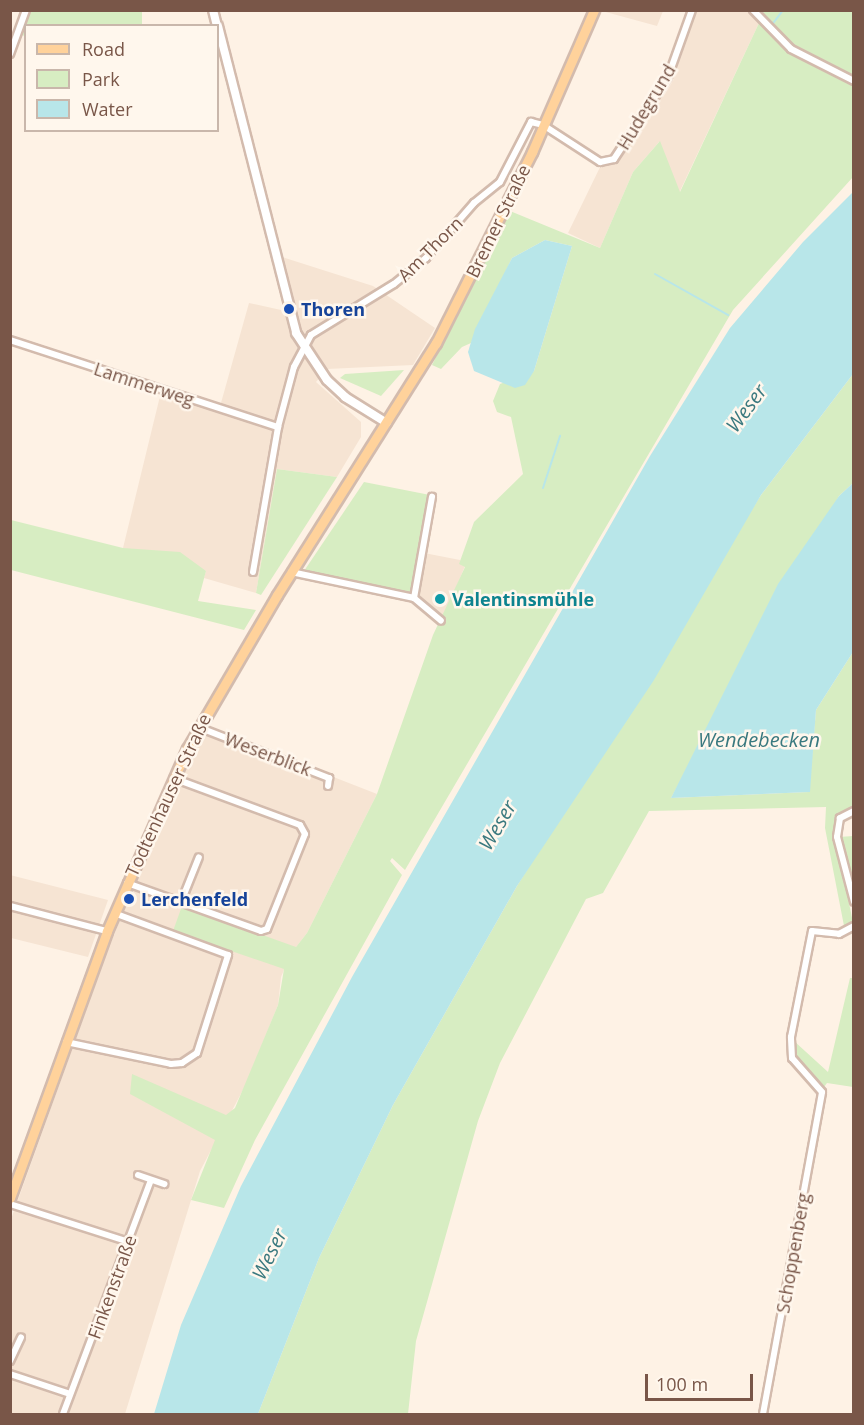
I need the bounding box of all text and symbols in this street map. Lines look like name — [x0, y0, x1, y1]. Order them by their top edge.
legend — [24, 24, 219, 132]
text: Road — [82, 37, 125, 61]
street label: Hudegrund — [612, 60, 680, 154]
text: Park — [82, 67, 120, 91]
text: Water — [82, 97, 133, 121]
street label: Bremer Straße — [461, 161, 535, 281]
street label: Am Thorn — [393, 212, 467, 286]
place label: Thoren — [301, 298, 365, 320]
marker: Thoren — [282, 302, 296, 316]
street label: Lammerweg — [91, 358, 197, 410]
water label: Weser — [721, 379, 771, 437]
place label: Valentinsmühle — [452, 588, 594, 610]
marker: Valentinsmühle — [433, 592, 447, 606]
street label: Todtenhauser Straße — [121, 710, 215, 880]
water label: Wendebecken — [698, 727, 820, 751]
street label: Weserblick — [222, 728, 314, 780]
water label: Weser — [473, 796, 521, 854]
place label: Lerchenfeld — [141, 888, 248, 910]
marker: Lerchenfeld — [122, 892, 136, 906]
street label: Schoppenberg — [772, 1191, 814, 1315]
water label: Weser — [246, 1225, 292, 1283]
street label: Finkenstraße — [83, 1232, 141, 1342]
scale bar — [648, 1362, 756, 1400]
text: 100 m — [656, 1372, 708, 1396]

